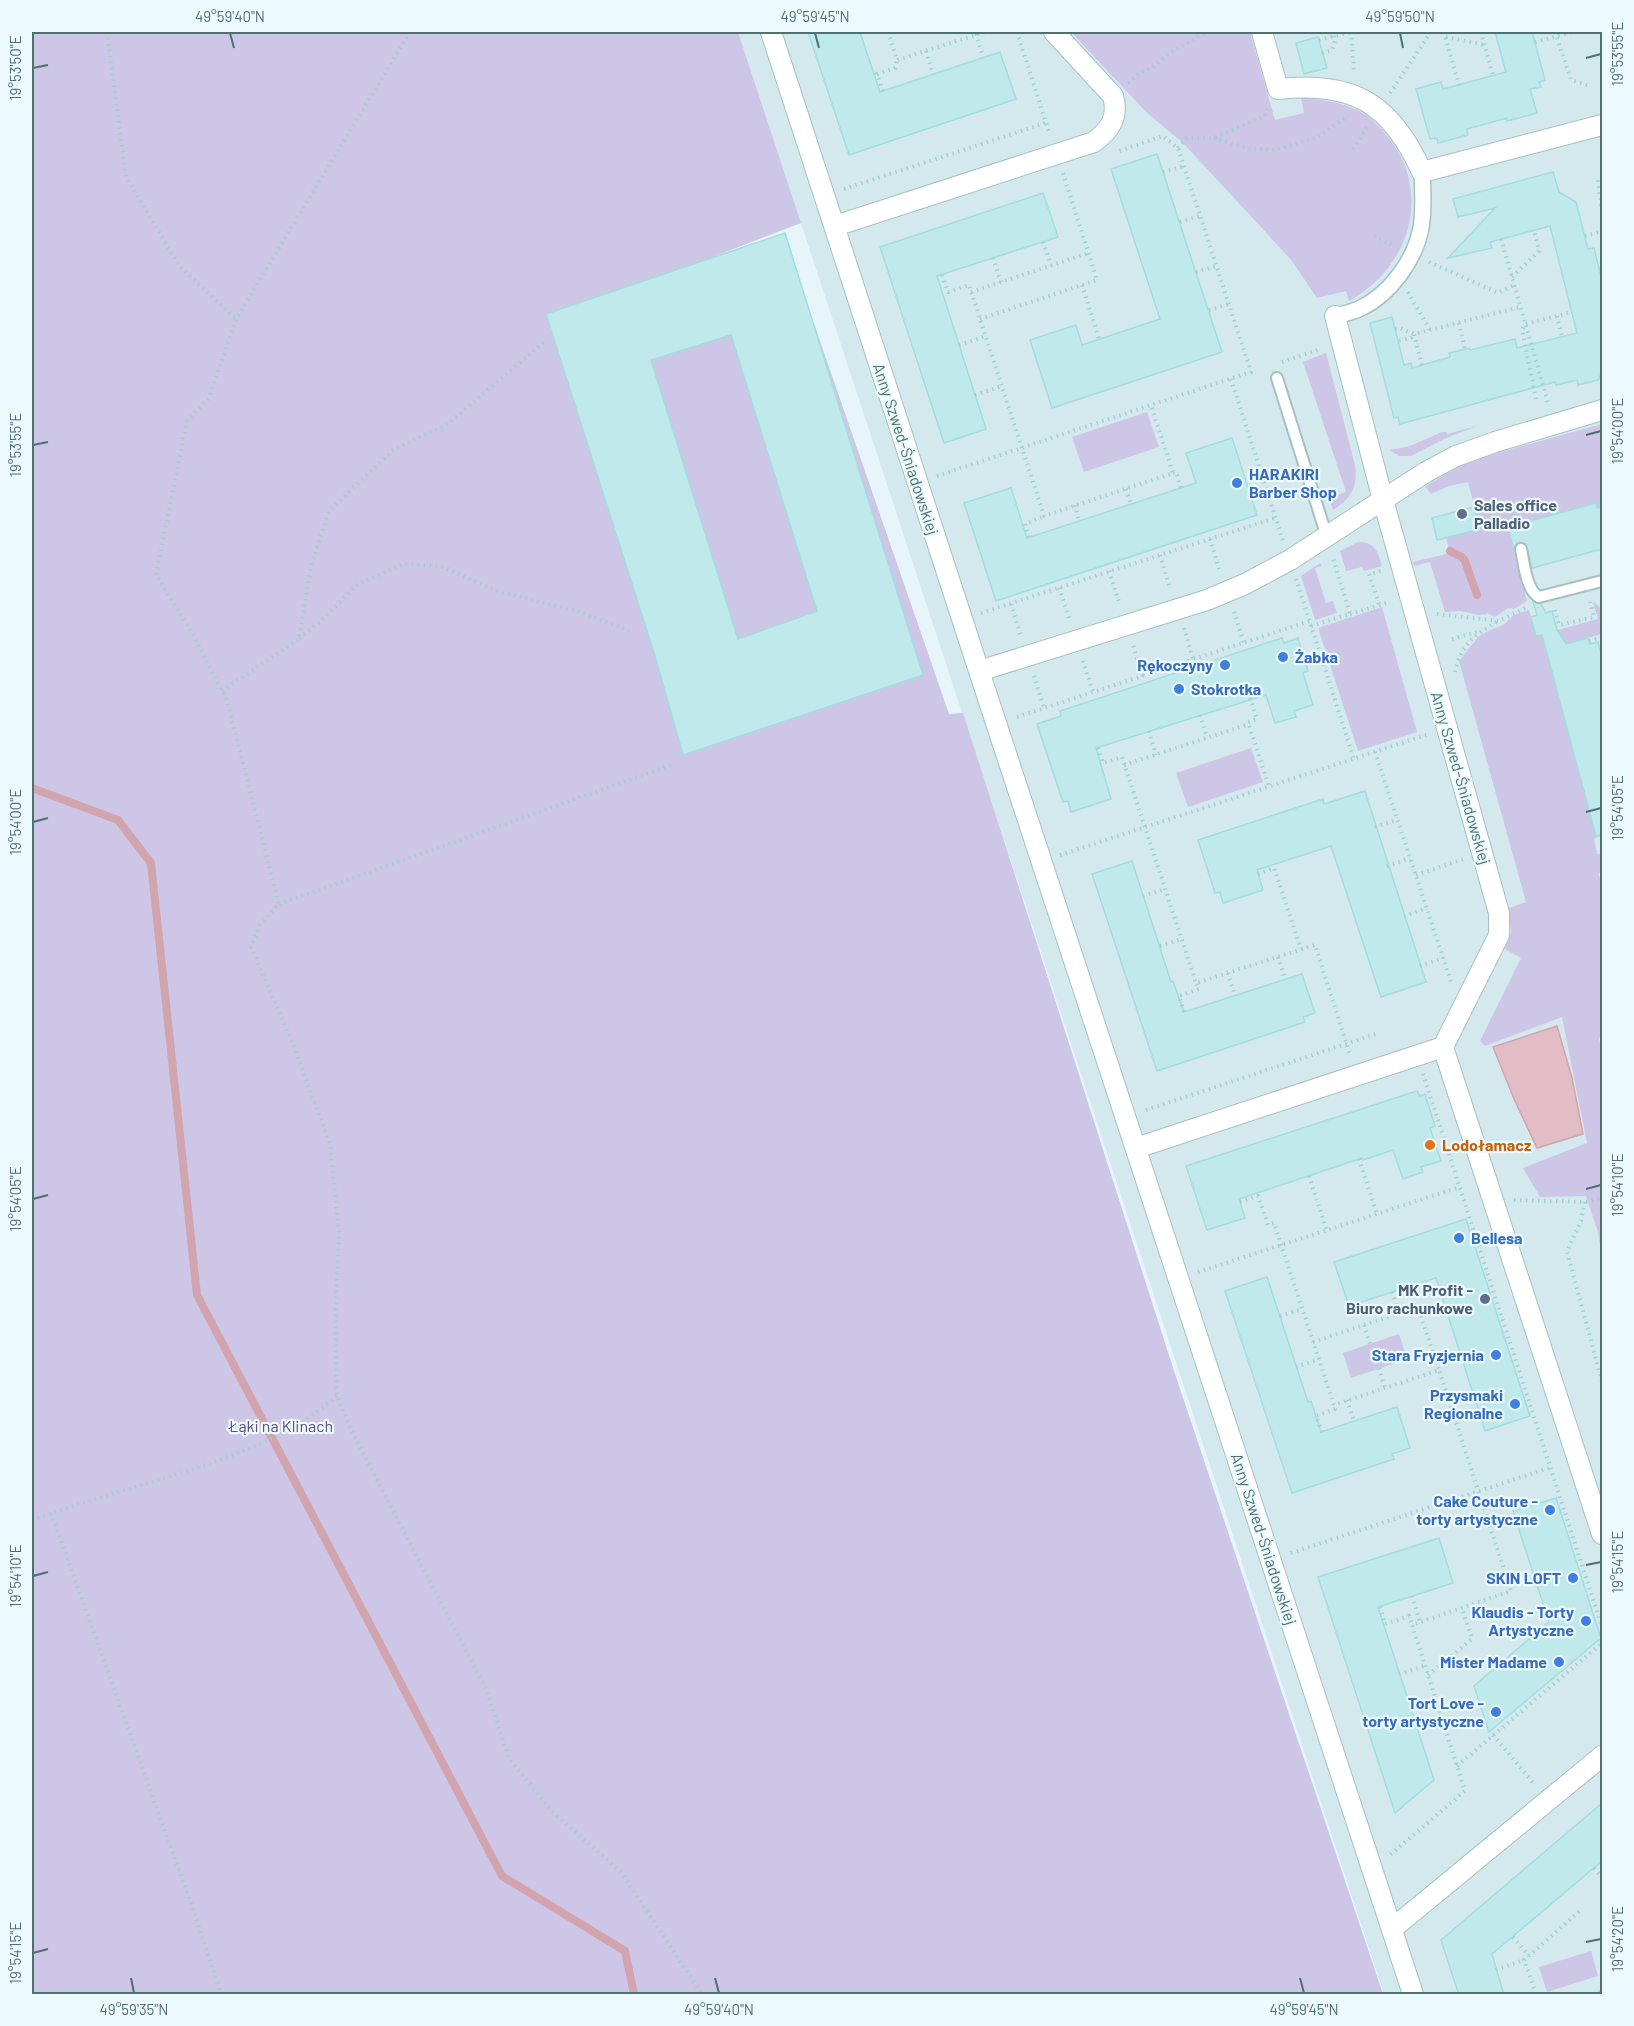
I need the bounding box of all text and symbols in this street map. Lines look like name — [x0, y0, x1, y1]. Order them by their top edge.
text: 49°59'40"N — [195, 7, 265, 25]
text: 49°59'45"N — [780, 7, 850, 25]
text: 49°59'50"N — [1365, 7, 1435, 25]
text: 19°53'55"E — [1608, 22, 1626, 86]
text: 19°53'50"E — [6, 35, 24, 101]
street label: Anny Szwed-Śniadowskiej — [870, 361, 943, 537]
text: 19°54'00"E — [1608, 398, 1626, 464]
text: 19°53'55"E — [6, 413, 24, 477]
place label: HARAKIRI Barber Shop — [1249, 464, 1337, 501]
marker: HARAKIRI Barber Shop — [1230, 476, 1244, 490]
place label: Sales office Palladio — [1474, 495, 1557, 532]
marker: Sales office Palladio — [1455, 507, 1469, 521]
place label: Żabka — [1295, 647, 1338, 666]
marker: Żabka — [1276, 650, 1290, 664]
place label: Rękoczyny — [1137, 655, 1213, 674]
marker: Rękoczyny — [1218, 658, 1232, 672]
place label: Stokrotka — [1191, 679, 1261, 698]
marker: Stokrotka — [1172, 682, 1186, 696]
street label: Anny Szwed-Śniadowskiej — [1428, 689, 1495, 867]
text: 19°54'05"E — [1608, 775, 1626, 841]
text: 19°54'00"E — [6, 789, 24, 855]
place label: Lodołamacz — [1442, 1135, 1531, 1154]
marker: Lodołamacz — [1423, 1138, 1437, 1152]
text: 19°54'10"E — [1608, 1153, 1626, 1217]
text: 19°54'05"E — [6, 1166, 24, 1232]
place label: Bellesa — [1471, 1228, 1523, 1247]
marker: Bellesa — [1452, 1231, 1466, 1245]
place label: MK Profit - Biuro rachunkowe — [1346, 1280, 1473, 1317]
marker: MK Profit - Biuro rachunkowe — [1478, 1292, 1492, 1306]
place label: Stara Fryzjernia — [1372, 1345, 1484, 1364]
marker: Stara Fryzjernia — [1489, 1348, 1503, 1362]
place label: Przysmaki Regionalne — [1424, 1385, 1503, 1422]
marker: Przysmaki Regionalne — [1508, 1397, 1522, 1411]
park label: Łąki na Klinach — [228, 1416, 333, 1435]
street label: Anny Szwed-Śniadowskiej — [1228, 1451, 1301, 1627]
place label: Cake Couture - torty artystyczne — [1416, 1491, 1538, 1528]
marker: Cake Couture - torty artystyczne — [1543, 1503, 1557, 1517]
text: 19°54'15"E — [1608, 1531, 1626, 1593]
text: 19°54'10"E — [6, 1544, 24, 1608]
place label: SKIN LOFT — [1486, 1568, 1561, 1587]
marker: SKIN LOFT — [1566, 1571, 1580, 1585]
place label: Klaudis - Torty Artystyczne — [1472, 1602, 1574, 1639]
marker: Klaudis - Torty Artystyczne — [1579, 1614, 1593, 1628]
place label: Mister Madame — [1440, 1652, 1547, 1671]
marker: Mister Madame — [1552, 1655, 1566, 1669]
place label: Tort Love - torty artystyczne — [1362, 1693, 1484, 1730]
marker: Tort Love - torty artystyczne — [1489, 1705, 1503, 1719]
text: 19°54'20"E — [1608, 1906, 1626, 1972]
text: 19°54'15"E — [6, 1922, 24, 1984]
text: 49°59'35"N — [100, 2000, 168, 2018]
text: 49°59'40"N — [684, 2000, 754, 2018]
text: 49°59'45"N — [1269, 2000, 1339, 2018]

